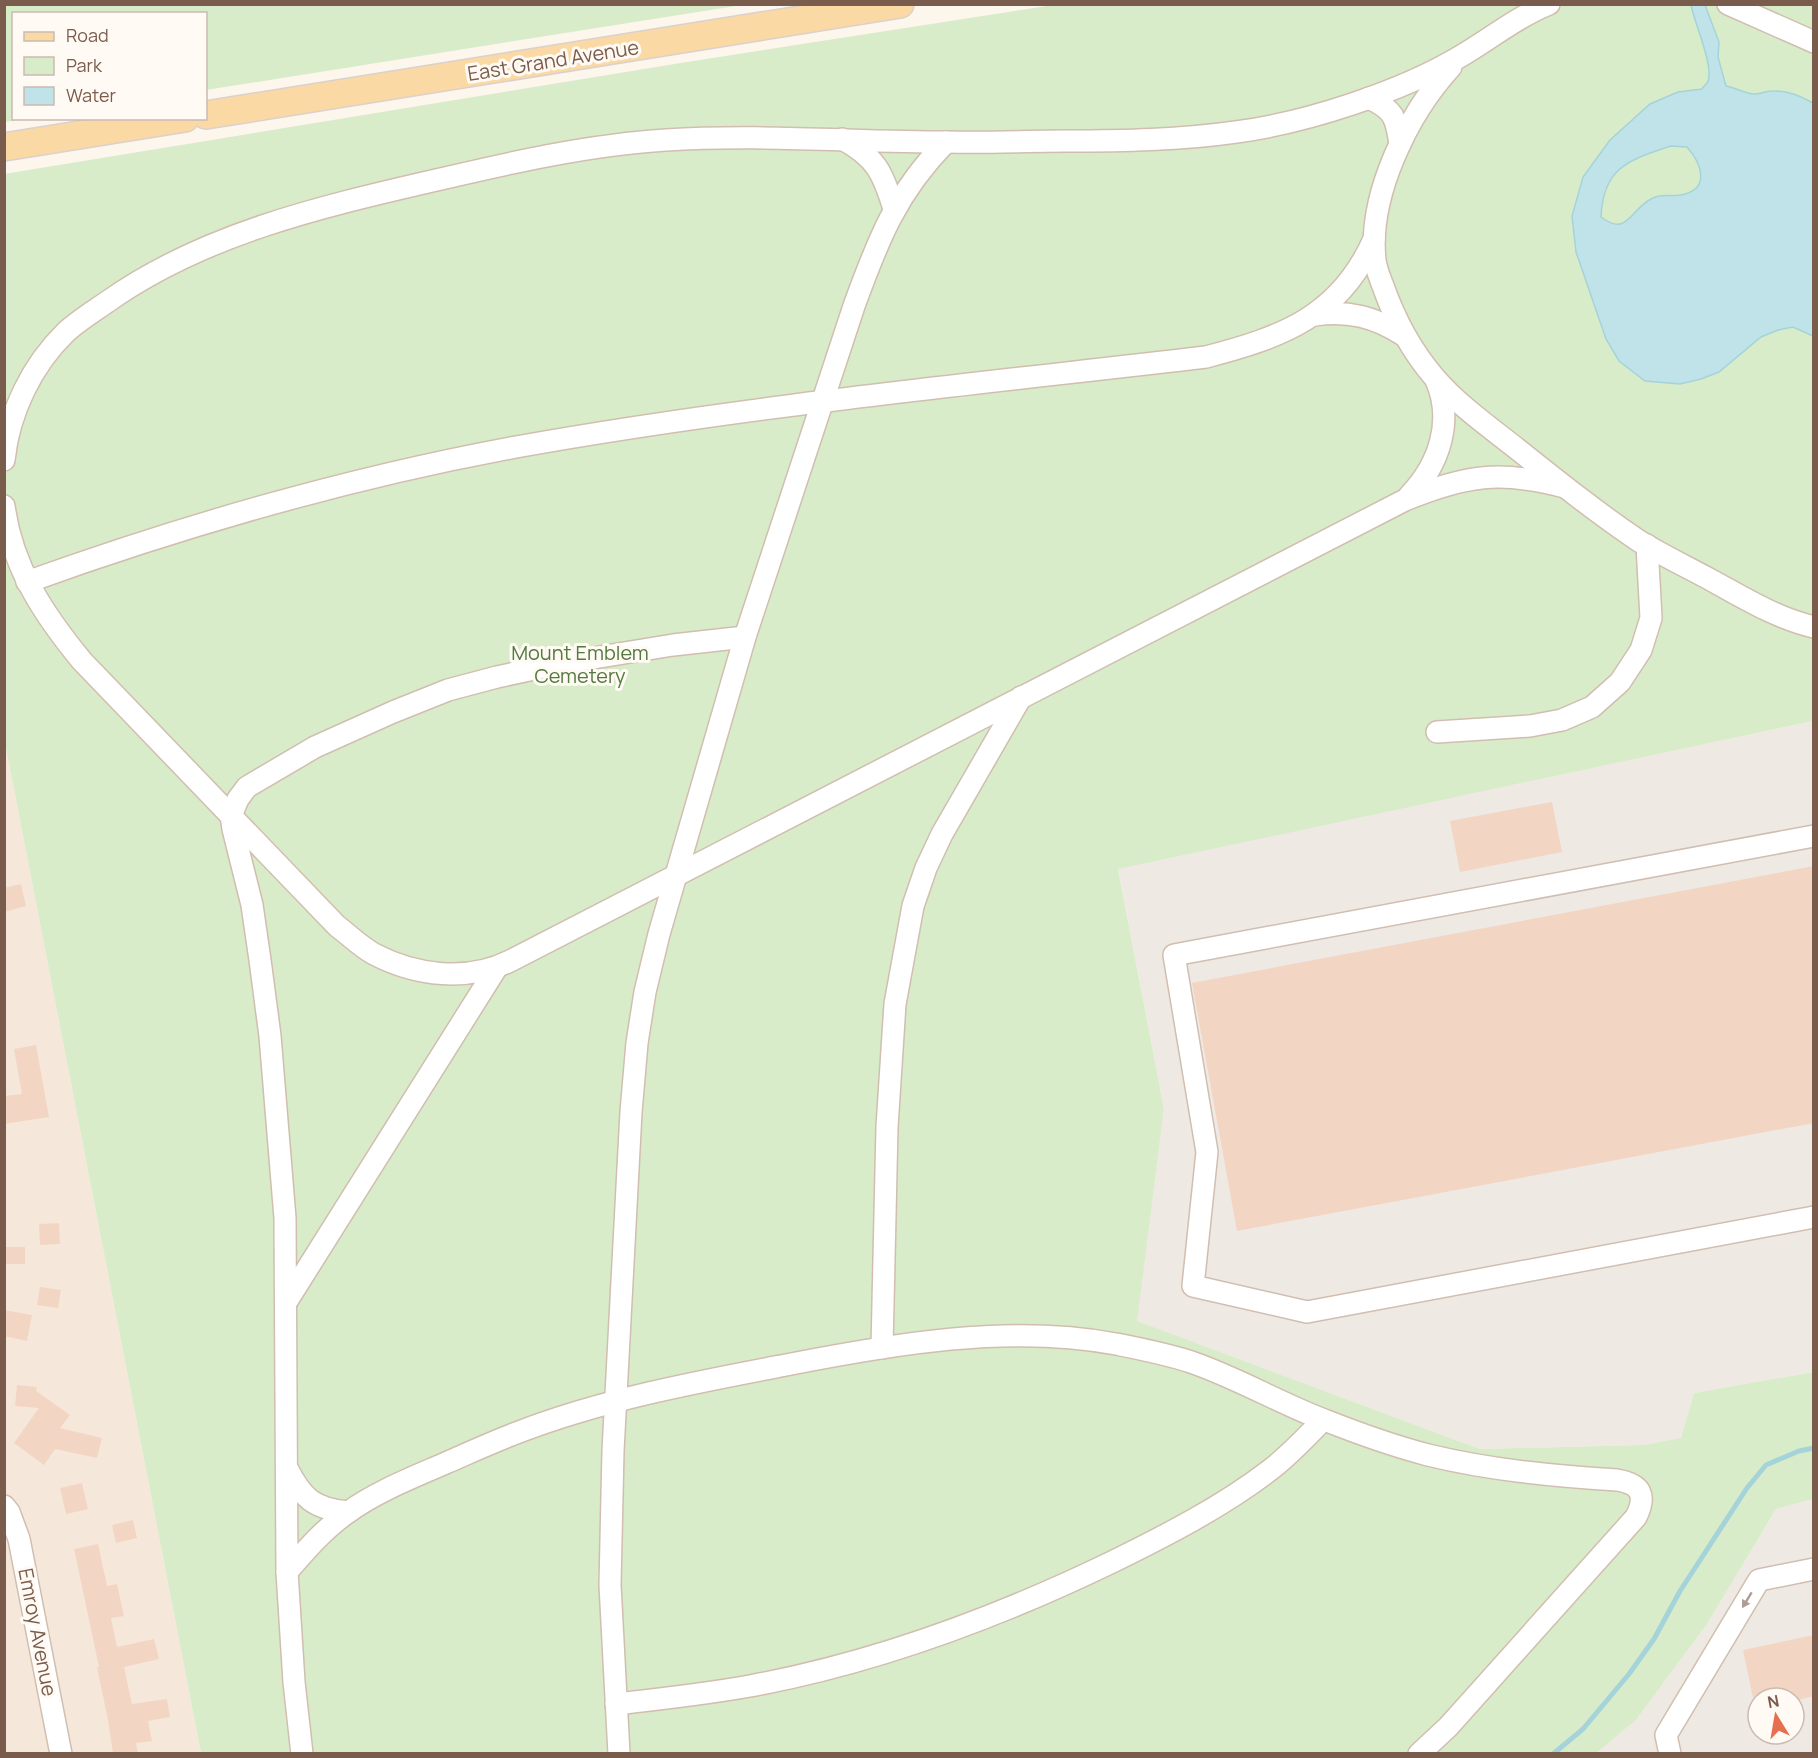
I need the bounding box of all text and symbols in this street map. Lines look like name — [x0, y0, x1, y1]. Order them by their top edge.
legend — [12, 12, 207, 120]
text: Road — [66, 23, 109, 47]
street label: East Grand Avenue — [465, 33, 641, 87]
text: Park — [66, 53, 103, 77]
text: Water — [66, 83, 116, 107]
park label: Mount Emblem Cemetery — [511, 639, 649, 689]
street label: Emroy Avenue — [12, 1566, 64, 1698]
one-way arrow — [1741, 1592, 1752, 1608]
north arrow — [1746, 1686, 1806, 1746]
text: N — [1765, 1689, 1781, 1713]

